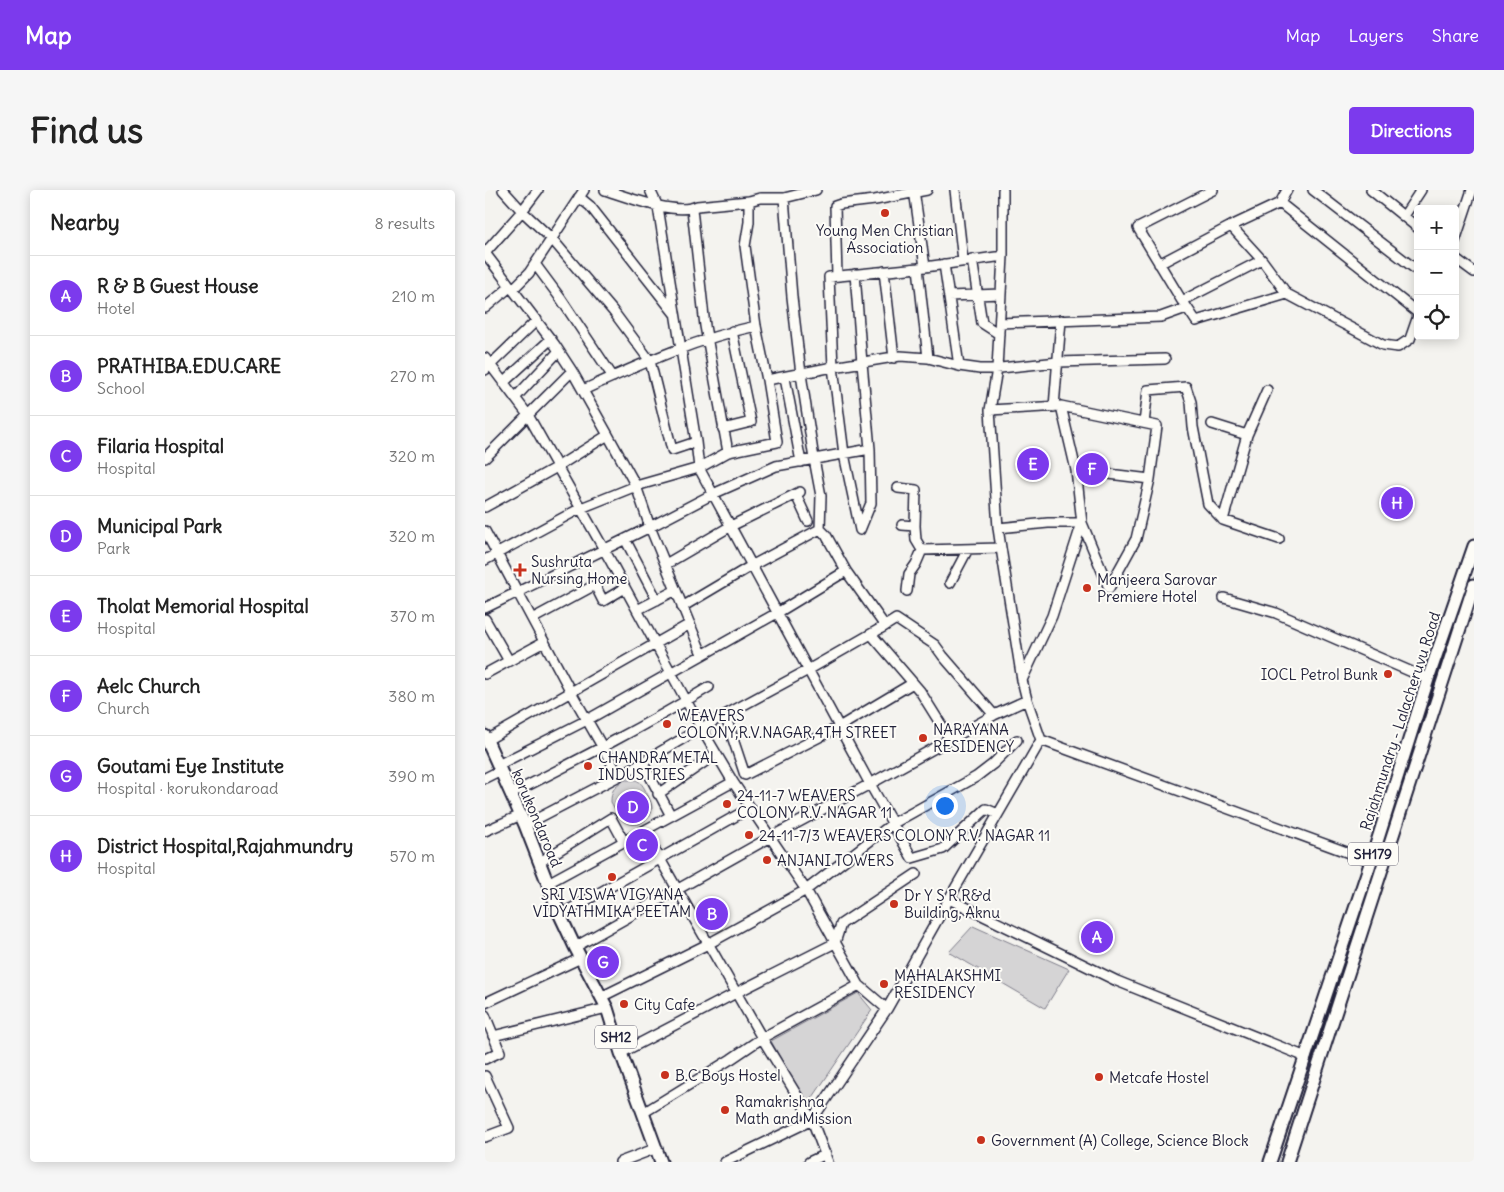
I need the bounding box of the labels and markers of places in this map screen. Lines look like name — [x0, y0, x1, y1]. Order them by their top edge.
marker: Young Men Christian Association — [879, 207, 891, 219]
place label: Young Men Christian Association — [816, 221, 954, 257]
pin: E — [1017, 445, 1049, 483]
pin: F — [1076, 450, 1108, 488]
pin: H — [1381, 484, 1413, 522]
place label: Sushruta Nursing Home — [531, 552, 627, 588]
marker: Sushruta Nursing Home — [513, 563, 527, 577]
place label: Manjeera Sarovar Premiere Hotel — [1097, 570, 1217, 606]
marker: Manjeera Sarovar Premiere Hotel — [1081, 582, 1093, 594]
place label: IOCL Petrol Bunk — [1261, 665, 1378, 684]
marker: IOCL Petrol Bunk — [1382, 668, 1394, 680]
place label: WEAVERS COLONY,R.V.NAGAR,4TH STREET — [677, 706, 897, 742]
marker: WEAVERS COLONY,R.V.NAGAR,4TH STREET — [661, 718, 673, 730]
place label: NARAYANA RESIDENCY — [933, 720, 1015, 756]
marker: NARAYANA RESIDENCY — [917, 732, 929, 744]
place label: CHANDRA METAL INDUSTRIES — [598, 748, 718, 784]
marker: CHANDRA METAL INDUSTRIES — [582, 760, 594, 772]
place label: 24-11-7 WEAVERS COLONY R.V. NAGAR 11 — [737, 786, 892, 822]
pin: D — [617, 788, 649, 826]
marker: 24-11-7 WEAVERS COLONY R.V. NAGAR 11 — [721, 798, 733, 810]
pin: C — [626, 826, 658, 864]
place label: 24-11-7/3 WEAVERS COLONY R.V. NAGAR 11 — [759, 826, 1050, 845]
marker: 24-11-7/3 WEAVERS COLONY R.V. NAGAR 11 — [743, 829, 755, 841]
place label: ANJANI TOWERS — [777, 851, 894, 870]
marker: ANJANI TOWERS — [761, 854, 773, 866]
marker: SRI VISWA VIGYANA VIDYATHMIKA PEETAM — [606, 871, 618, 883]
place label: SRI VISWA VIGYANA VIDYATHMIKA PEETAM — [533, 885, 691, 921]
place label: Dr Y S R R&d Building, Aknu — [904, 886, 1000, 922]
pin: B — [696, 895, 728, 933]
marker: Dr Y S R R&d Building, Aknu — [888, 898, 900, 910]
pin: A — [1081, 918, 1113, 956]
pin: G — [587, 943, 619, 981]
place label: MAHALAKSHMI RESIDENCY — [894, 966, 1001, 1002]
marker: MAHALAKSHMI RESIDENCY — [878, 978, 890, 990]
place label: City Cafe — [634, 995, 695, 1014]
marker: City Cafe — [618, 998, 630, 1010]
place label: B.C Boys Hostel — [675, 1066, 781, 1085]
place label: Metcafe Hostel — [1109, 1068, 1209, 1087]
marker: B.C Boys Hostel — [659, 1069, 671, 1081]
marker: Metcafe Hostel — [1093, 1071, 1105, 1083]
place label: Ramakrishna Math and Mission — [735, 1092, 852, 1128]
marker: Ramakrishna Math and Mission — [719, 1104, 731, 1116]
place label: Government (A) College, Science Block — [991, 1131, 1249, 1150]
marker: Government (A) College, Science Block — [975, 1134, 987, 1146]

